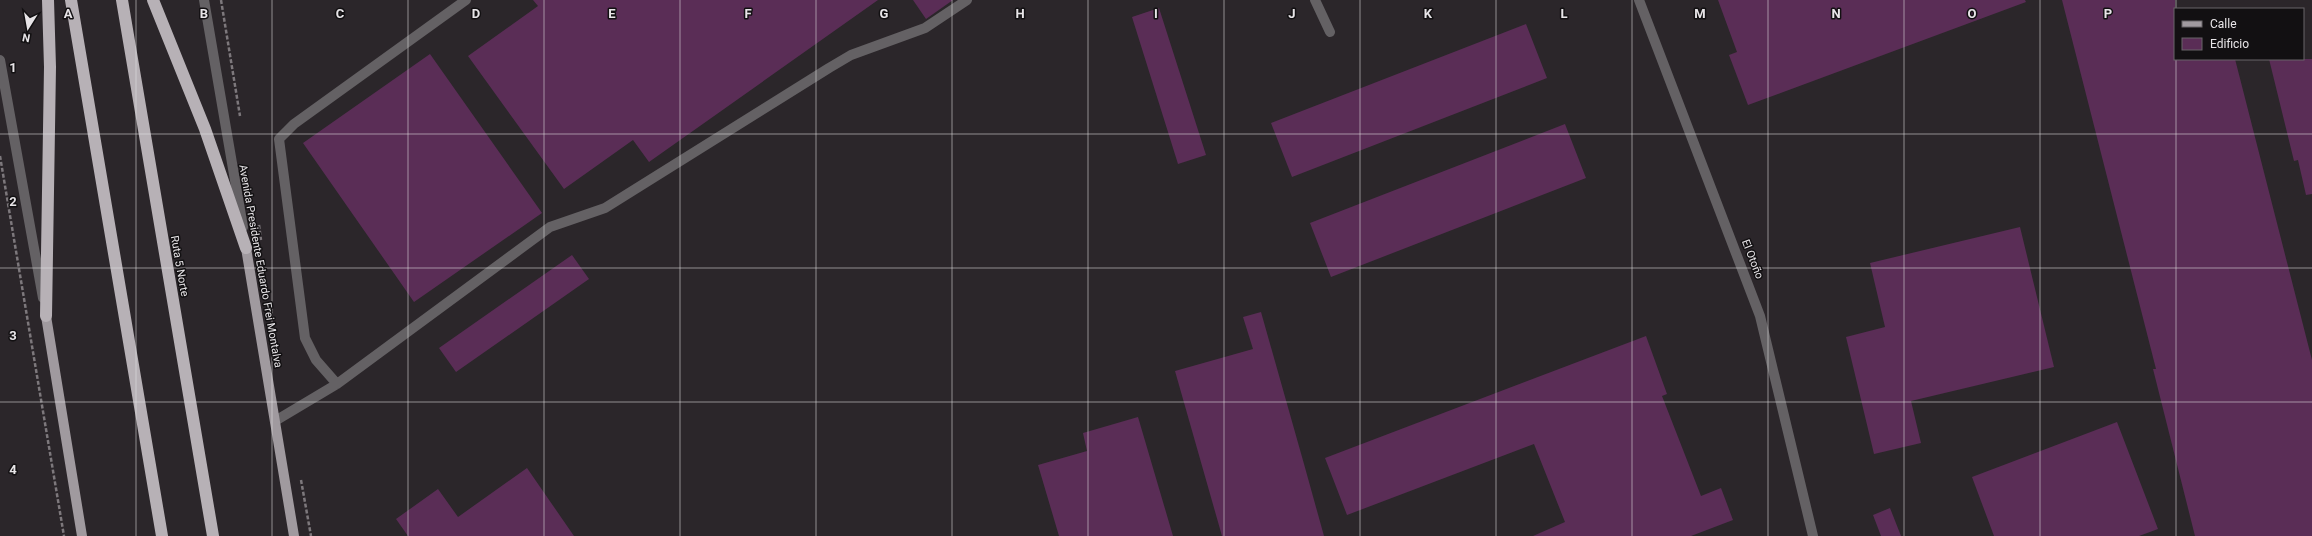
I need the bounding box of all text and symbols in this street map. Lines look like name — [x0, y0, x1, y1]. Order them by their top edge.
text: A — [64, 6, 73, 21]
text: B — [200, 6, 208, 21]
text: C — [336, 6, 345, 21]
text: D — [472, 6, 480, 21]
text: E — [608, 6, 616, 21]
text: F — [744, 6, 752, 21]
text: G — [880, 6, 889, 21]
text: H — [1015, 6, 1025, 21]
text: I — [1154, 6, 1158, 21]
text: J — [1288, 6, 1296, 21]
text: K — [1424, 6, 1433, 21]
text: L — [1560, 6, 1568, 21]
text: M — [1694, 6, 1706, 21]
text: N — [1831, 6, 1841, 21]
text: O — [1968, 6, 1977, 21]
text: P — [2104, 6, 2112, 21]
north arrow — [8, 8, 48, 48]
legend — [2174, 8, 2304, 60]
text: Calle — [2210, 17, 2237, 31]
text: N — [21, 30, 31, 44]
text: Edificio — [2210, 37, 2249, 51]
text: 1 — [9, 60, 17, 75]
street label: Avenida Presidente Eduardo Frei Montalva — [236, 163, 285, 369]
text: 2 — [9, 194, 17, 209]
street label: Ruta 5 Norte — [168, 235, 191, 298]
street label: El Otoño — [1739, 238, 1766, 281]
text: 3 — [9, 328, 17, 343]
text: 4 — [9, 462, 17, 477]

